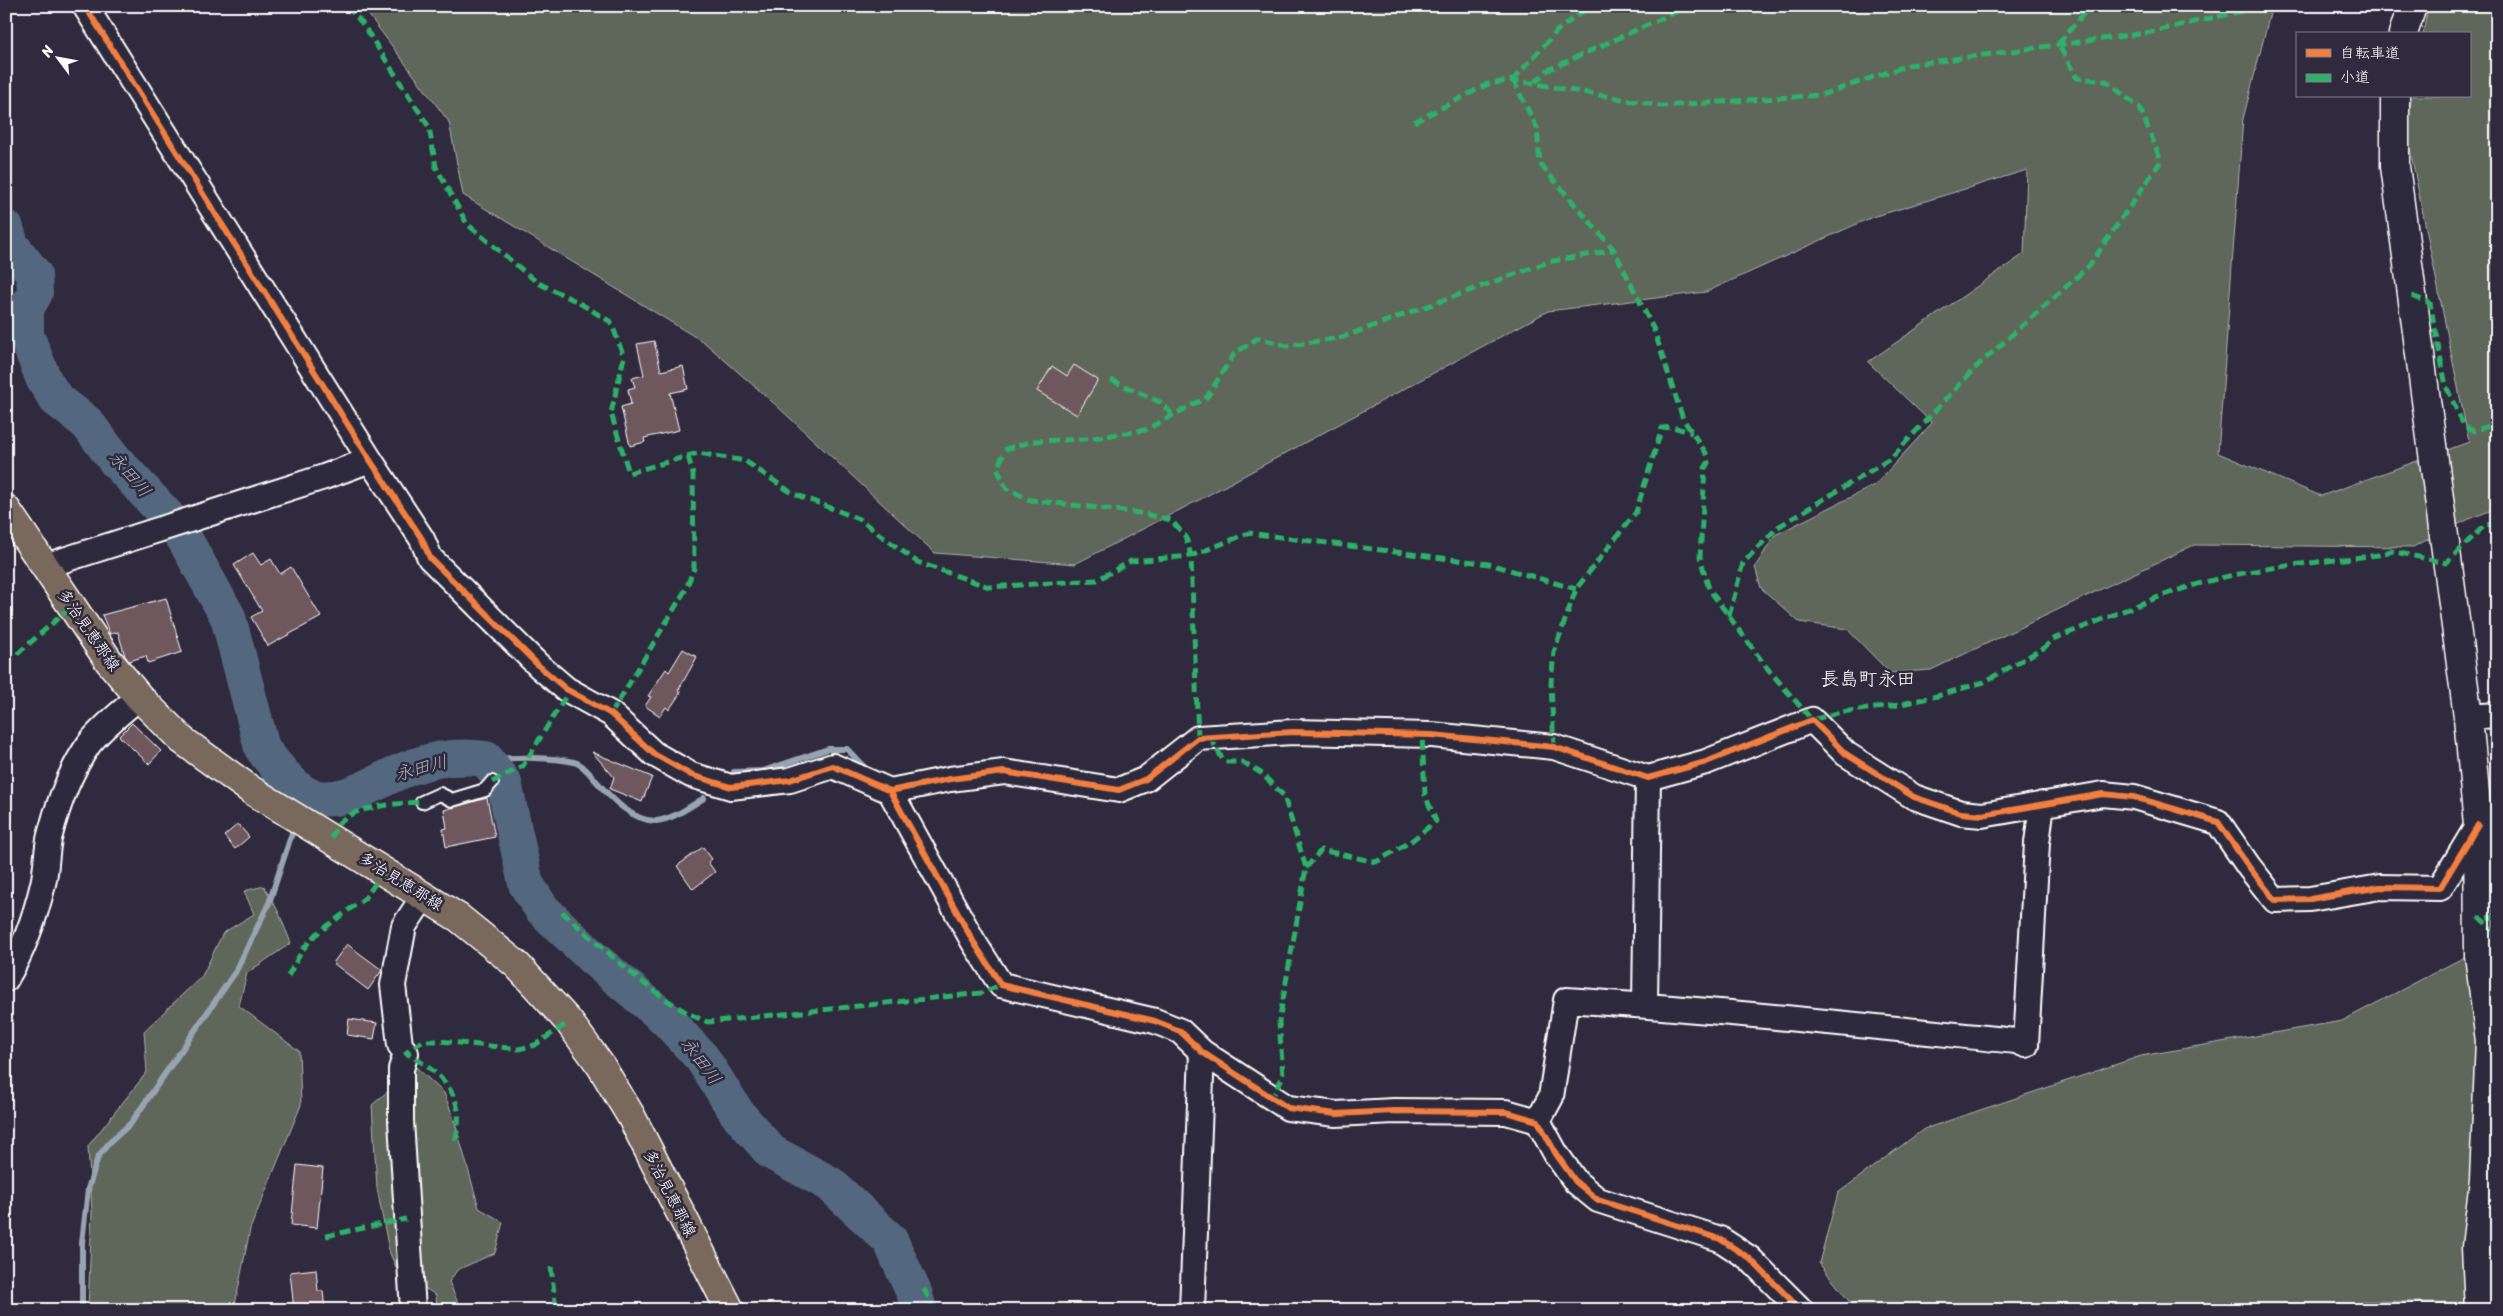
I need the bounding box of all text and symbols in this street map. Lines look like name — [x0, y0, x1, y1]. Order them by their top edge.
north arrow — [32, 32, 82, 82]
legend — [2296, 32, 2470, 98]
text: N — [34, 40, 61, 63]
text: 自転車道 — [2340, 40, 2400, 66]
text: 小道 — [2340, 64, 2370, 90]
water label: 永田川 — [100, 443, 160, 505]
street label: 多治見恵那線 — [50, 582, 128, 678]
district label: 長島町永田 — [1820, 662, 1916, 695]
water label: 永田川 — [391, 746, 451, 790]
street label: 多治見恵那線 — [353, 843, 449, 919]
water label: 永田川 — [672, 1030, 730, 1092]
street label: 多治見恵那線 — [635, 1144, 705, 1242]

